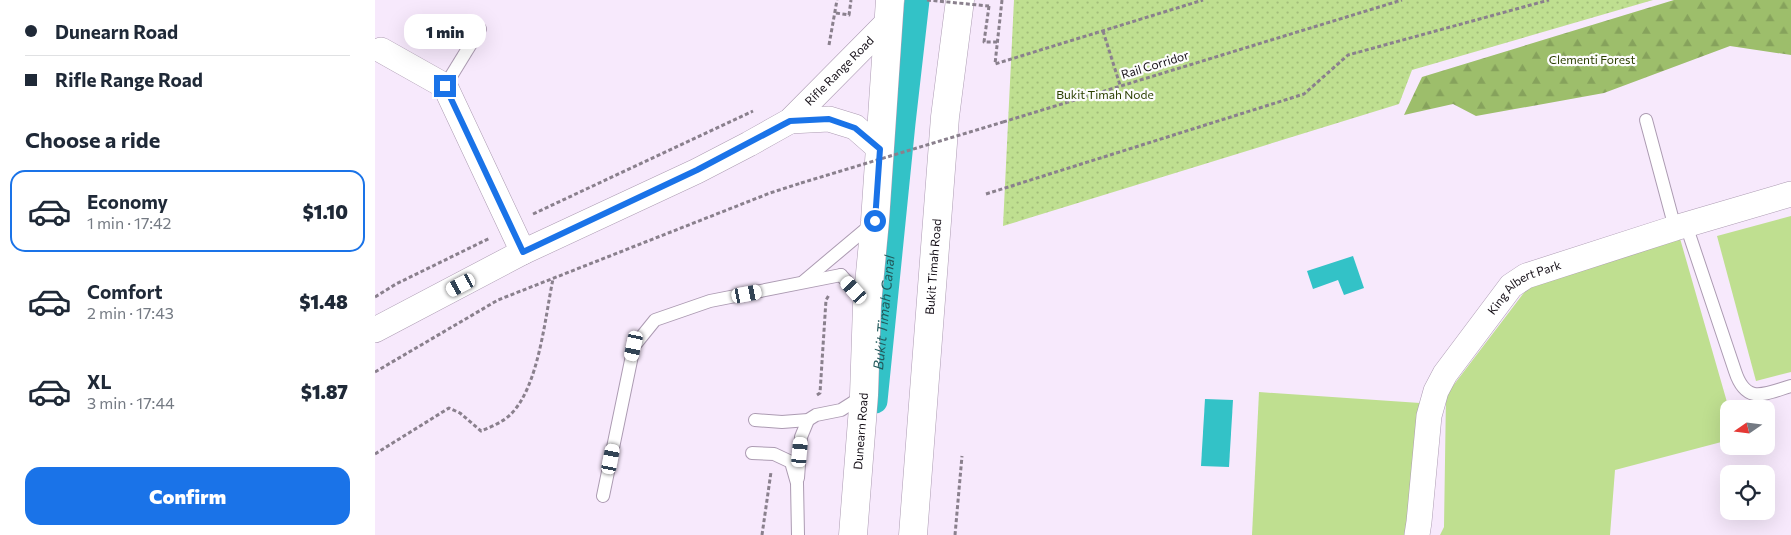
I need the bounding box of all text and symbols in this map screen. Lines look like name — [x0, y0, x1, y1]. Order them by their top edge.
callout: 1 min — [404, 13, 486, 48]
text: Dunearn Road — [55, 20, 178, 43]
text: 1 min — [426, 22, 464, 41]
street label: Rifle Range Road — [801, 33, 876, 108]
street label: Rail Corridor — [1119, 47, 1190, 81]
park label: Clementi Forest — [1549, 52, 1635, 66]
text: Rifle Range Road — [55, 68, 203, 91]
route end — [434, 75, 456, 97]
park label: Bukit Timah Node — [1056, 87, 1154, 101]
text: Choose a ride — [25, 126, 160, 153]
icon: car — [27, 189, 72, 234]
text: Economy — [87, 190, 168, 213]
text: $1.10 — [303, 200, 348, 223]
route start — [864, 210, 886, 232]
text: 1 min · 17:42 — [87, 213, 171, 232]
street label: Bukit Timah Road — [922, 218, 943, 315]
water label: Bukit Timah Canal — [869, 254, 898, 371]
street label: King Albert Park — [1484, 257, 1563, 317]
car — [444, 271, 477, 299]
car — [838, 274, 869, 306]
icon: car — [27, 279, 72, 324]
text: Comfort — [87, 280, 163, 303]
car — [730, 284, 763, 304]
text: $1.48 — [299, 290, 348, 313]
text: 2 min · 17:43 — [87, 303, 174, 322]
car — [623, 330, 644, 362]
icon: car — [27, 369, 72, 414]
text: XL — [87, 370, 112, 393]
text: $1.87 — [301, 380, 348, 403]
street label: Dunearn Road — [850, 392, 870, 470]
text: 3 min · 17:44 — [87, 393, 175, 412]
north arrow — [1720, 400, 1775, 455]
map controls — [1720, 400, 1775, 520]
car — [791, 436, 808, 468]
car — [600, 443, 621, 475]
button: locate — [1720, 465, 1775, 520]
button: Confirm — [25, 467, 350, 525]

